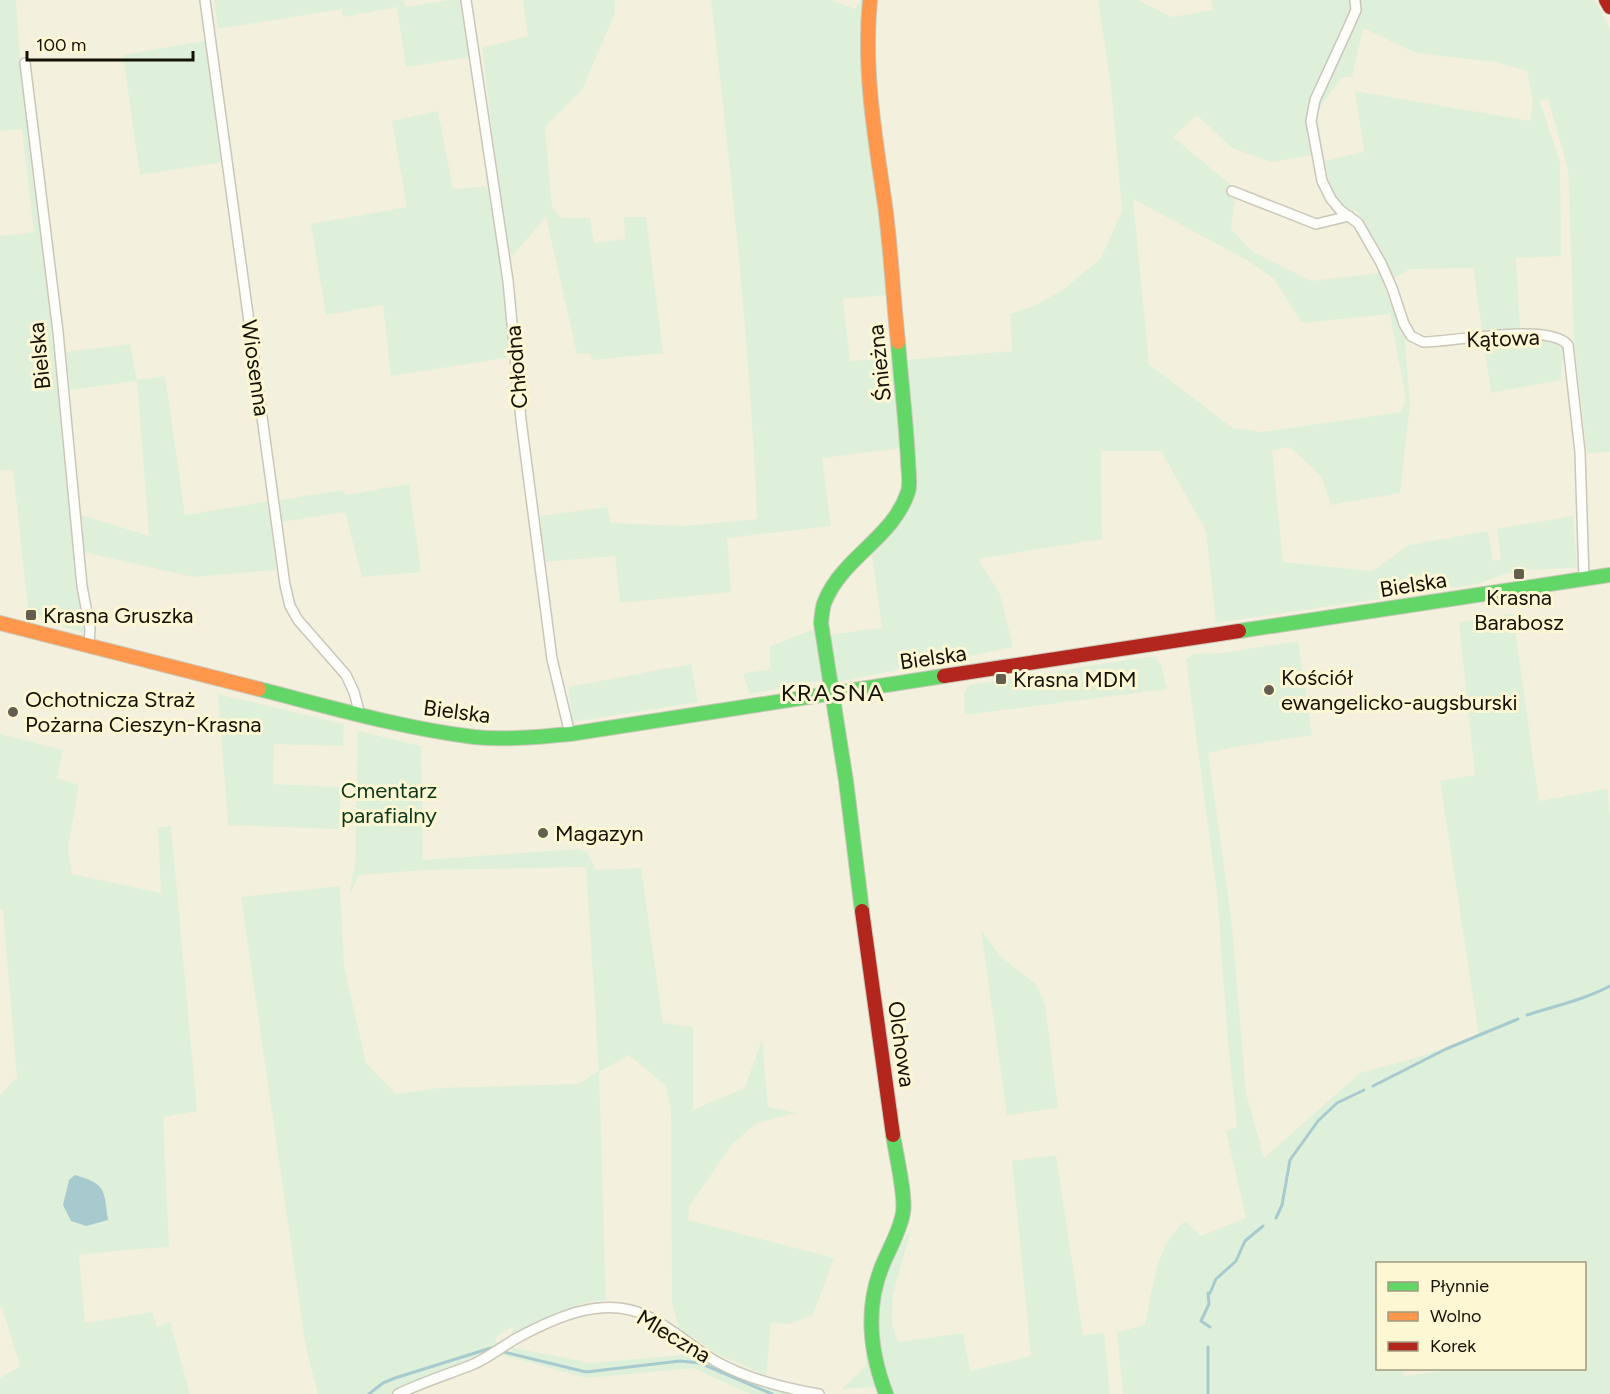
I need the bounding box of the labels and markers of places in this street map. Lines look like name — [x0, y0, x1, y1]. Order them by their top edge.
marker: Krasna Barabosz — [1512, 567, 1526, 581]
place label: Krasna Barabosz — [1474, 584, 1564, 636]
place label: Krasna Gruszka — [43, 602, 193, 629]
marker: Krasna Gruszka — [24, 608, 38, 622]
place label: Kościół ewangelicko-augsburski — [1281, 664, 1518, 716]
place label: Krasna MDM — [1013, 666, 1137, 693]
marker: Krasna MDM — [994, 672, 1008, 686]
marker: Kościół ewangelicko-augsburski — [1262, 683, 1276, 697]
place label: Ochotnicza Straż Pożarna Cieszyn-Krasna — [25, 686, 262, 738]
marker: Ochotnicza Straż Pożarna Cieszyn-Krasna — [6, 705, 20, 719]
place label: Magazyn — [555, 820, 644, 847]
marker: Magazyn — [536, 826, 550, 840]

